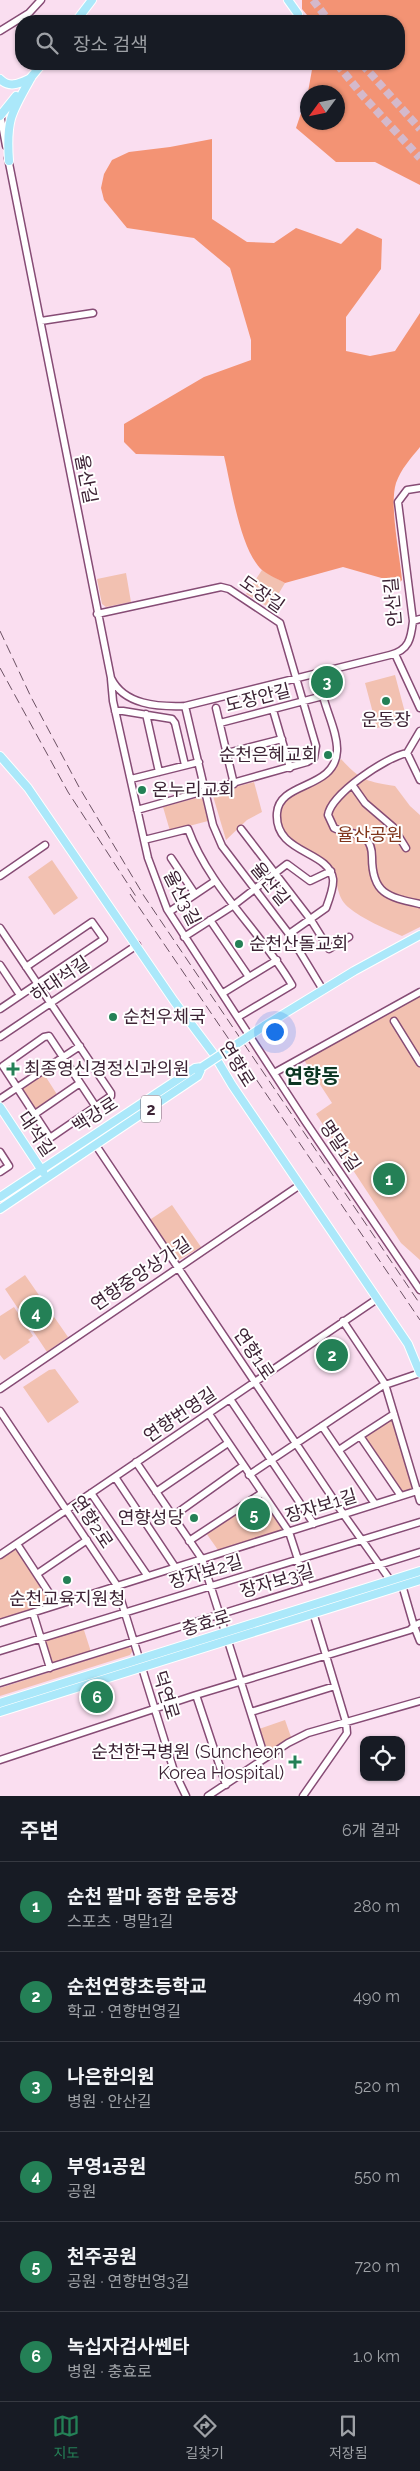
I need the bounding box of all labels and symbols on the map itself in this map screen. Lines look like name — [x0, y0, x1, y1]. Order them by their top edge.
north arrow — [300, 85, 345, 130]
street label: 율산길 — [71, 453, 102, 505]
street label: 도장길 — [236, 571, 289, 616]
street label: 안산길 — [380, 576, 405, 628]
pin: 3 — [311, 663, 343, 701]
street label: 도장안길 — [223, 679, 293, 716]
marker: 운동장 — [380, 695, 392, 707]
place label: 운동장 — [361, 709, 411, 730]
place label: 순천은혜교회 — [219, 744, 318, 765]
marker: 순천은혜교회 — [322, 749, 334, 761]
place label: 온누리교회 — [152, 779, 235, 800]
marker: 온누리교회 — [136, 784, 148, 796]
park label: 율산공원 — [337, 824, 403, 845]
street label: 율산길 — [247, 858, 294, 910]
street label: 율산3길 — [160, 867, 205, 929]
place label: 순천산돌교회 — [249, 933, 348, 954]
marker: 순천산돌교회 — [233, 938, 245, 950]
street label: 하대석길 — [26, 951, 93, 1006]
place label: 순천우체국 — [123, 1006, 206, 1027]
marker: 순천우체국 — [107, 1011, 119, 1023]
your location — [262, 1019, 288, 1045]
street label: 연향로 — [215, 1037, 259, 1090]
place label: 최종영신경정신과의원 — [24, 1058, 190, 1079]
marker: 최종영신경정신과의원 — [6, 1062, 20, 1076]
district label: 연향동 — [284, 1064, 340, 1088]
street label: 백강로 — [68, 1092, 121, 1137]
road number: 2 — [141, 1096, 161, 1122]
street label: 대석길 — [14, 1107, 59, 1160]
street label: 명말1길 — [316, 1116, 365, 1175]
pin: 1 — [373, 1160, 405, 1198]
street label: 연향중앙상가길 — [87, 1232, 195, 1315]
pin: 4 — [20, 1294, 52, 1332]
street label: 연향1로 — [230, 1324, 279, 1383]
pin: 2 — [316, 1336, 348, 1374]
street label: 연향번영길 — [140, 1383, 220, 1446]
street label: 장자보1길 — [282, 1485, 359, 1526]
street label: 연향2로 — [67, 1491, 118, 1552]
pin: 5 — [238, 1495, 270, 1533]
place label: 연향성당 — [118, 1507, 184, 1528]
marker: 연향성당 — [188, 1512, 200, 1524]
street label: 장자보2길 — [167, 1550, 245, 1593]
street label: 장자보3길 — [238, 1559, 316, 1602]
marker: 순천교육지원청 — [61, 1574, 73, 1586]
place label: 순천교육지원청 — [9, 1588, 125, 1609]
street label: 충효로 — [179, 1605, 233, 1640]
street label: 덕연로 — [149, 1668, 184, 1722]
pin: 6 — [81, 1678, 113, 1716]
place label: 순천한국병원 (Suncheon Korea Hospital) — [91, 1741, 284, 1783]
marker: 순천한국병원 (Suncheon Korea Hospital) — [288, 1755, 302, 1769]

